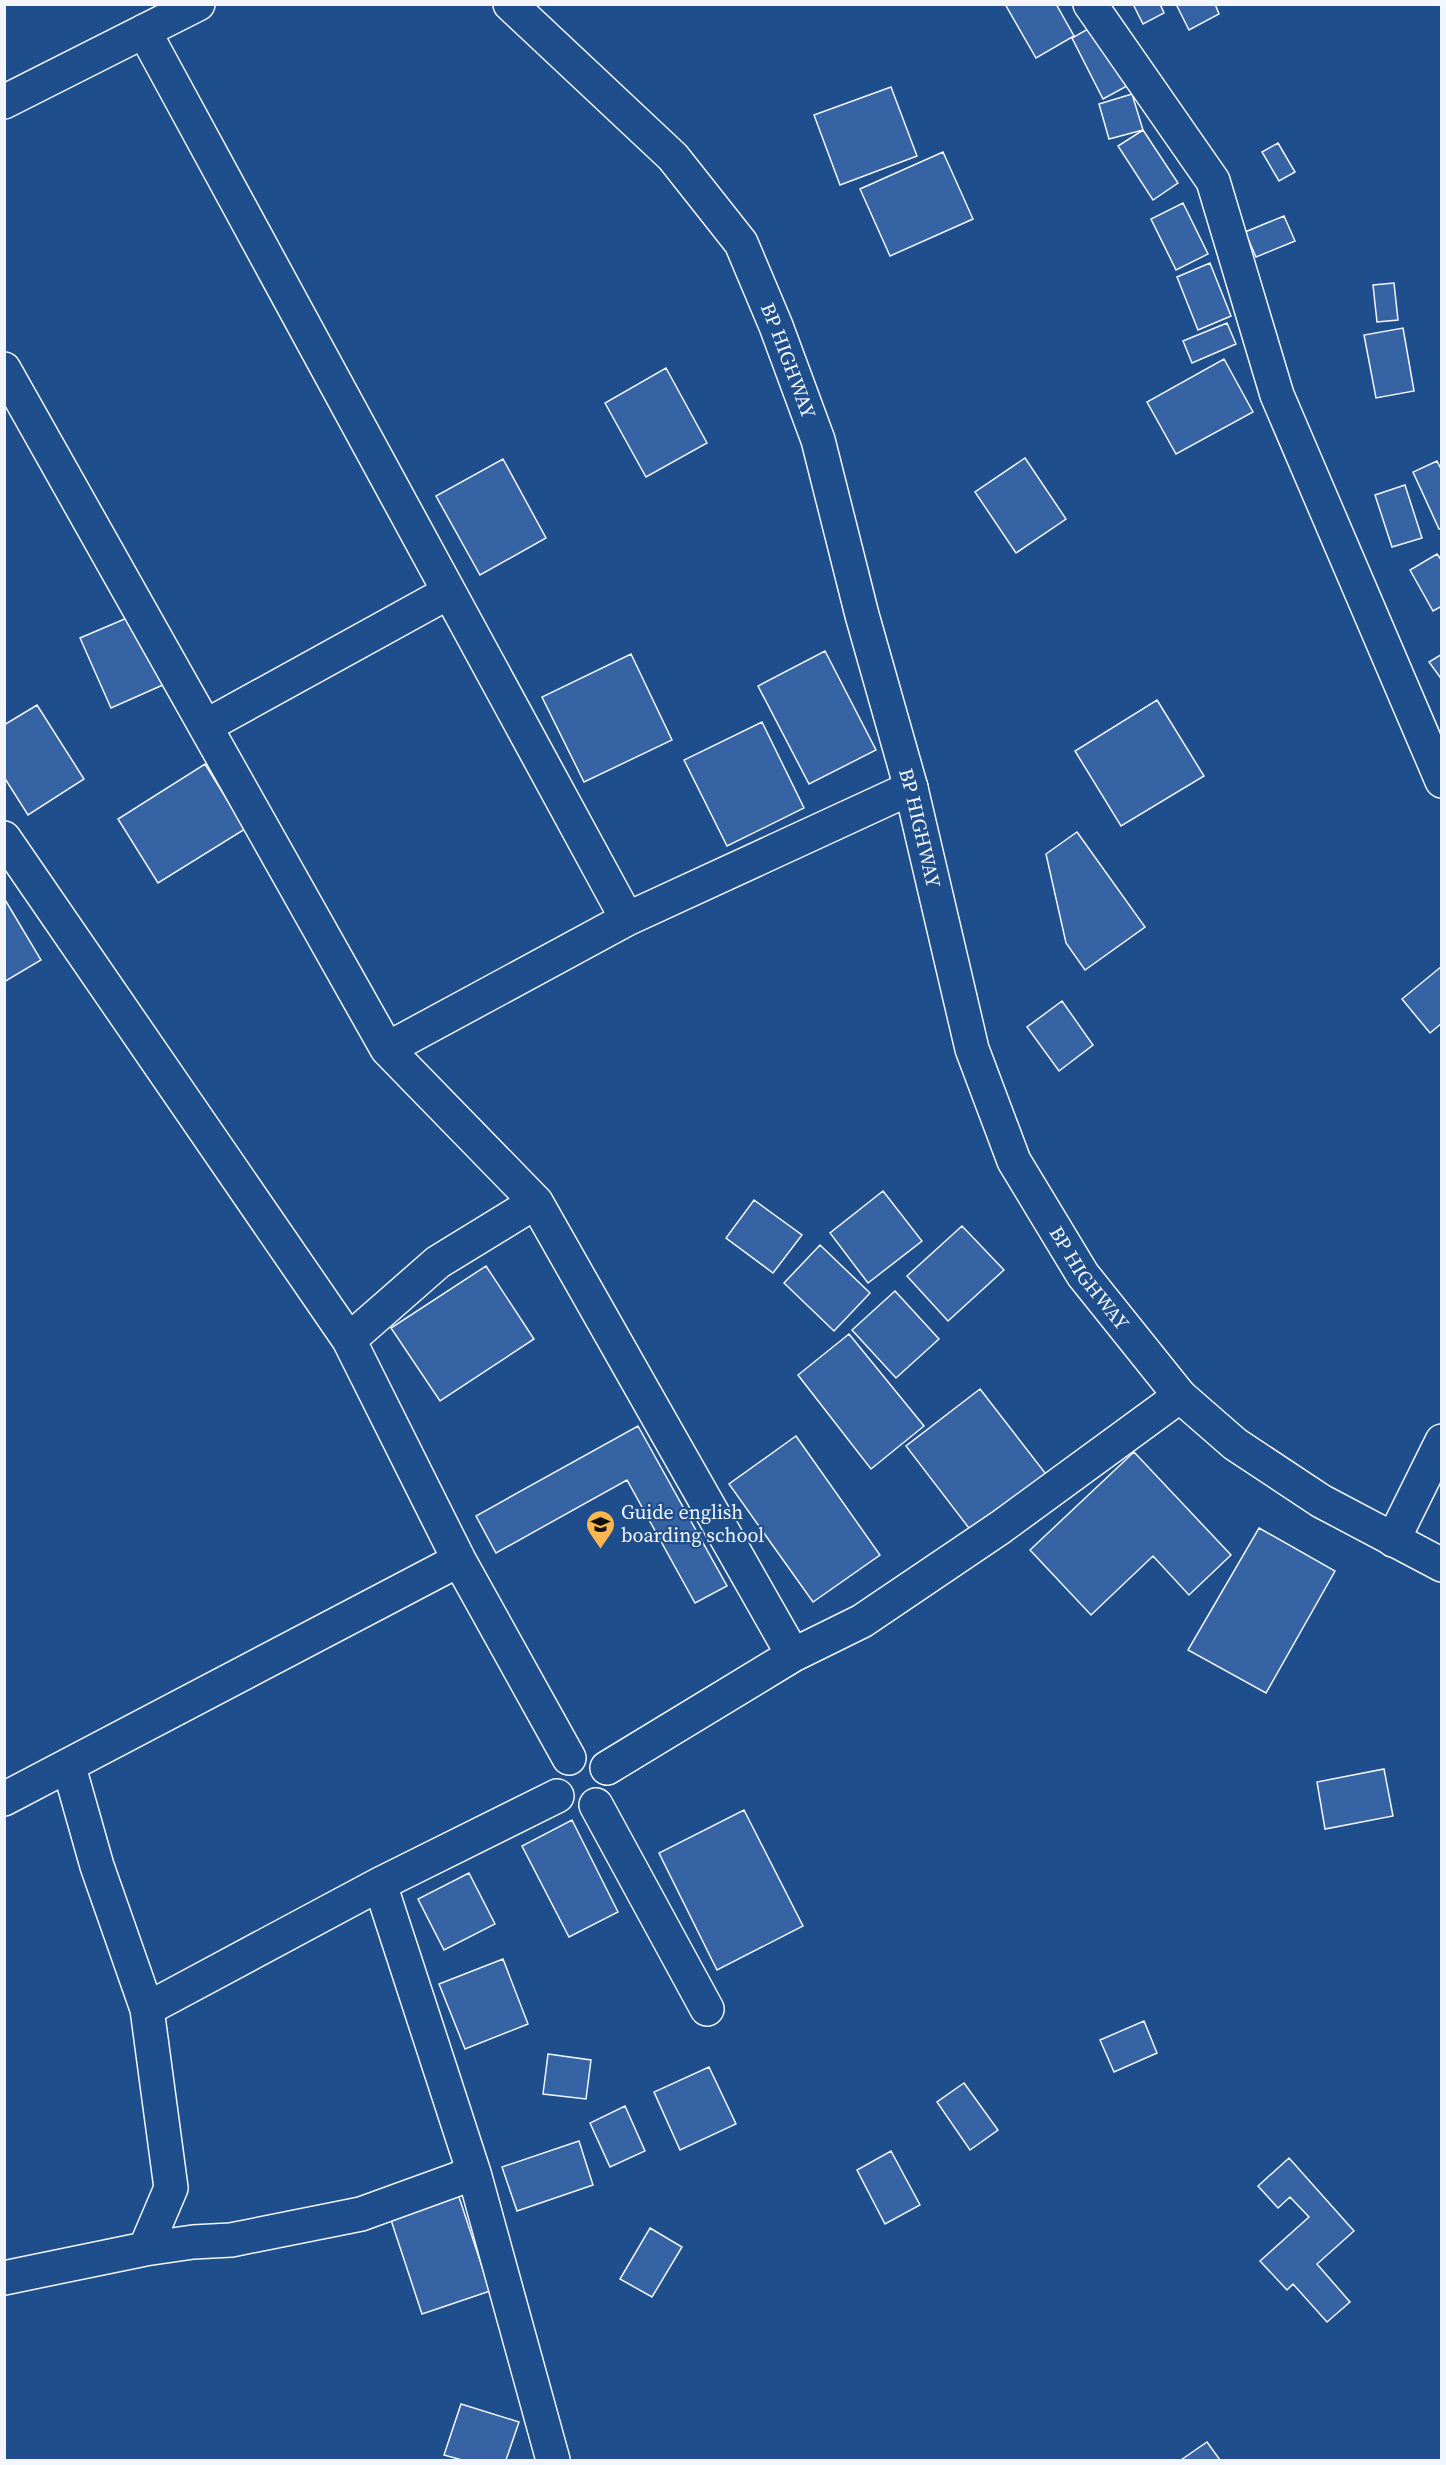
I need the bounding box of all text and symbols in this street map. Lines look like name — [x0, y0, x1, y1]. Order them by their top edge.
street label: BP HIGHWAY — [754, 298, 823, 423]
street label: BP HIGHWAY — [892, 765, 948, 891]
street label: BP HIGHWAY — [1043, 1221, 1136, 1336]
place label: Guide english boarding school — [621, 1498, 764, 1549]
school or university icon: Guide english boarding school — [584, 1508, 616, 1550]

